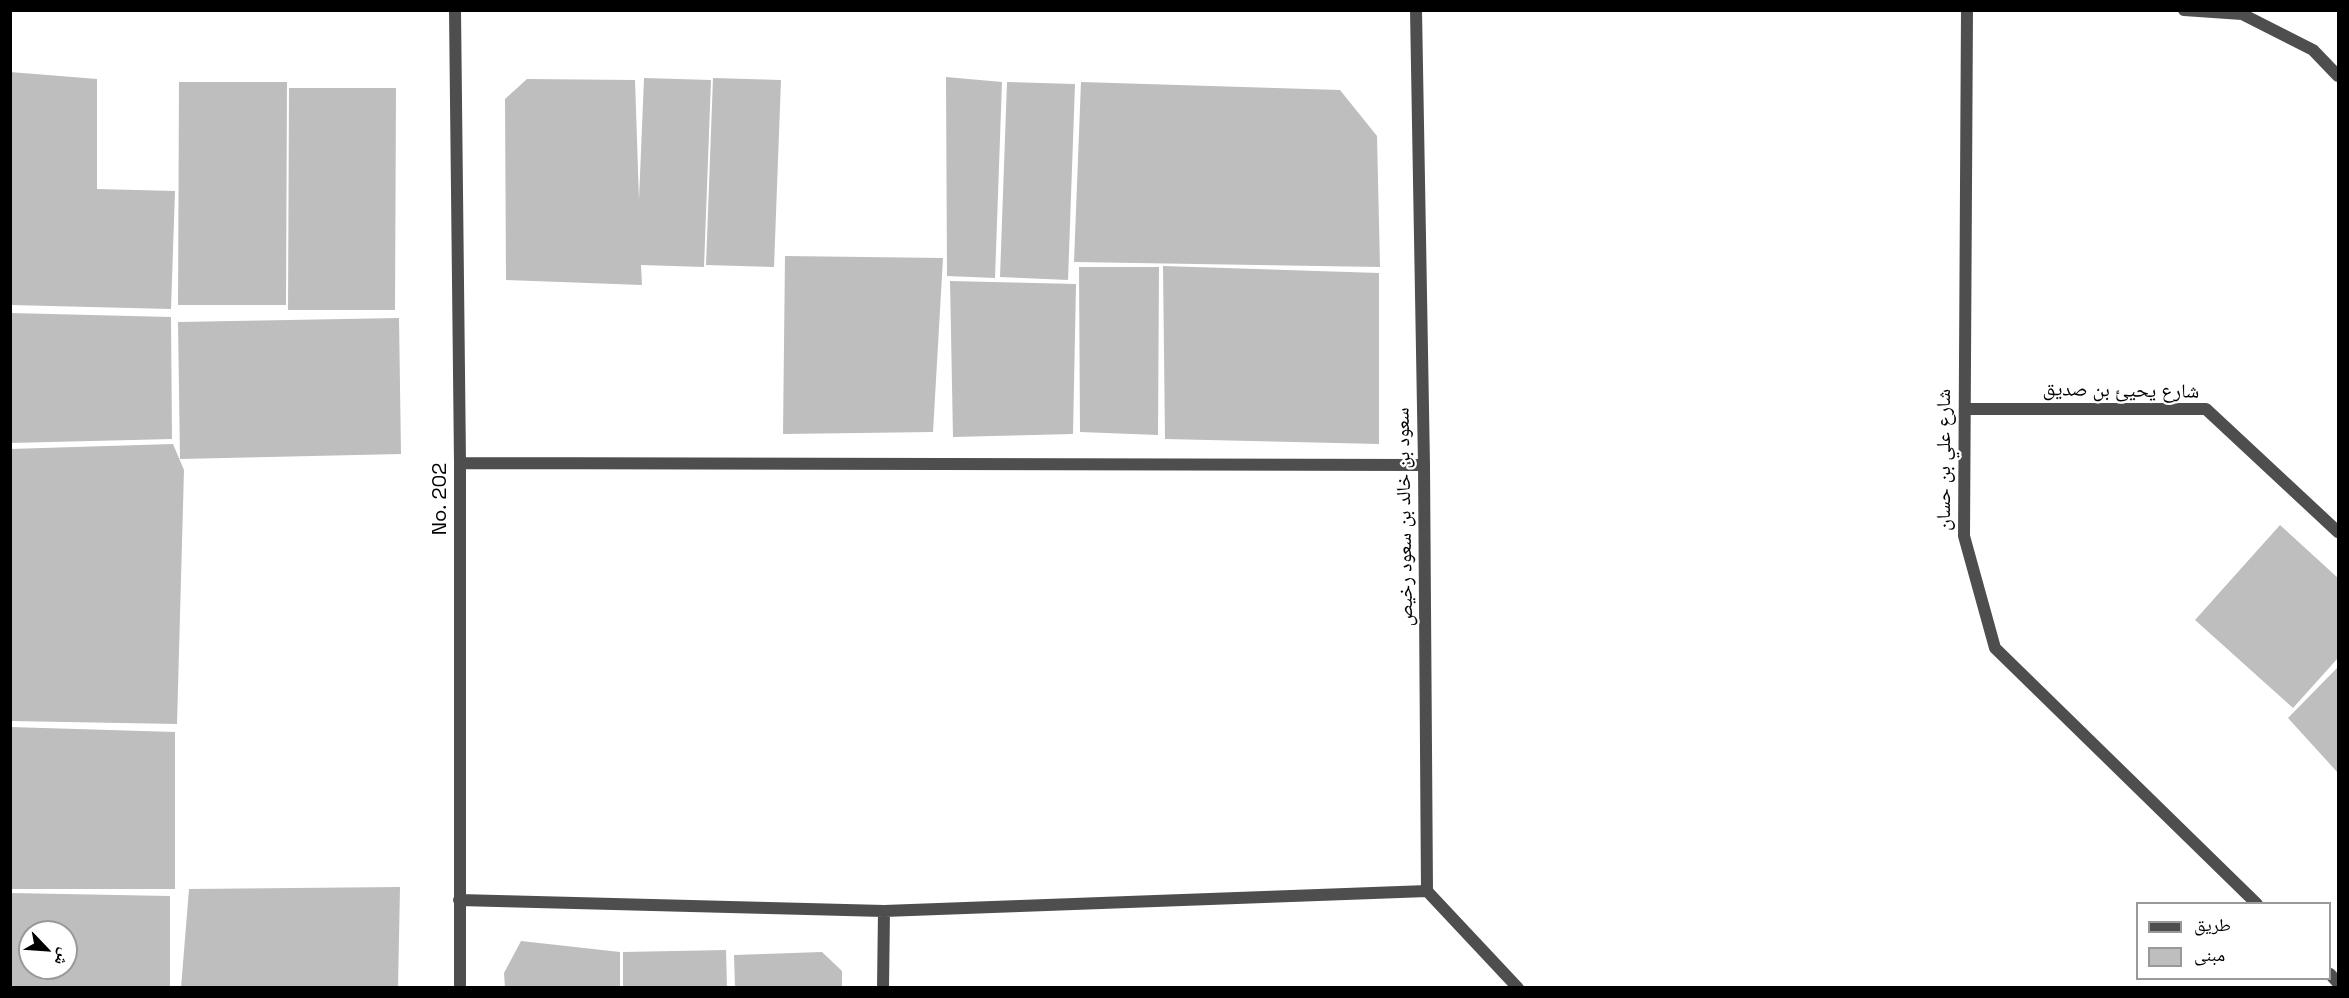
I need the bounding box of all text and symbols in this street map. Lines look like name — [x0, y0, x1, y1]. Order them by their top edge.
street label: شارع يحيئ بن صديق — [2042, 378, 2200, 404]
street label: شارع علي بن حسان — [1933, 389, 1957, 531]
street label: سعود بن خالد بن سعود رخيص — [1391, 407, 1419, 627]
street label: No. 202 — [429, 463, 453, 535]
legend — [2136, 902, 2331, 980]
text: طريق — [2194, 913, 2231, 936]
north arrow — [18, 920, 78, 980]
text: مبنى — [2194, 943, 2225, 966]
text: ش — [50, 945, 76, 969]

